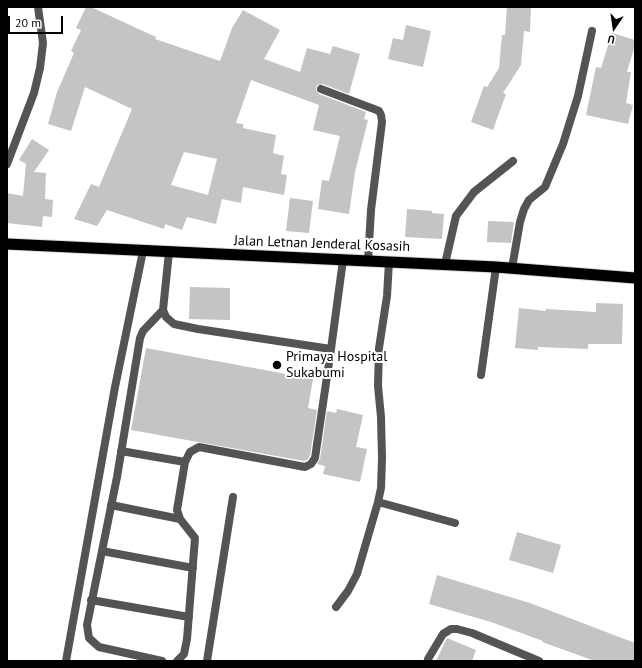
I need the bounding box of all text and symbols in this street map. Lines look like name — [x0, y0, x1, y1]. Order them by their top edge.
scale bar — [10, 8, 65, 34]
north arrow — [594, 8, 634, 48]
text: 20 m — [15, 15, 41, 30]
text: U — [606, 32, 616, 47]
street label: Jalan Letnan Jenderal Kosasih — [234, 233, 410, 255]
place label: Primaya Hospital Sukabumi — [286, 349, 387, 382]
marker: Primaya Hospital Sukabumi — [271, 359, 283, 371]

